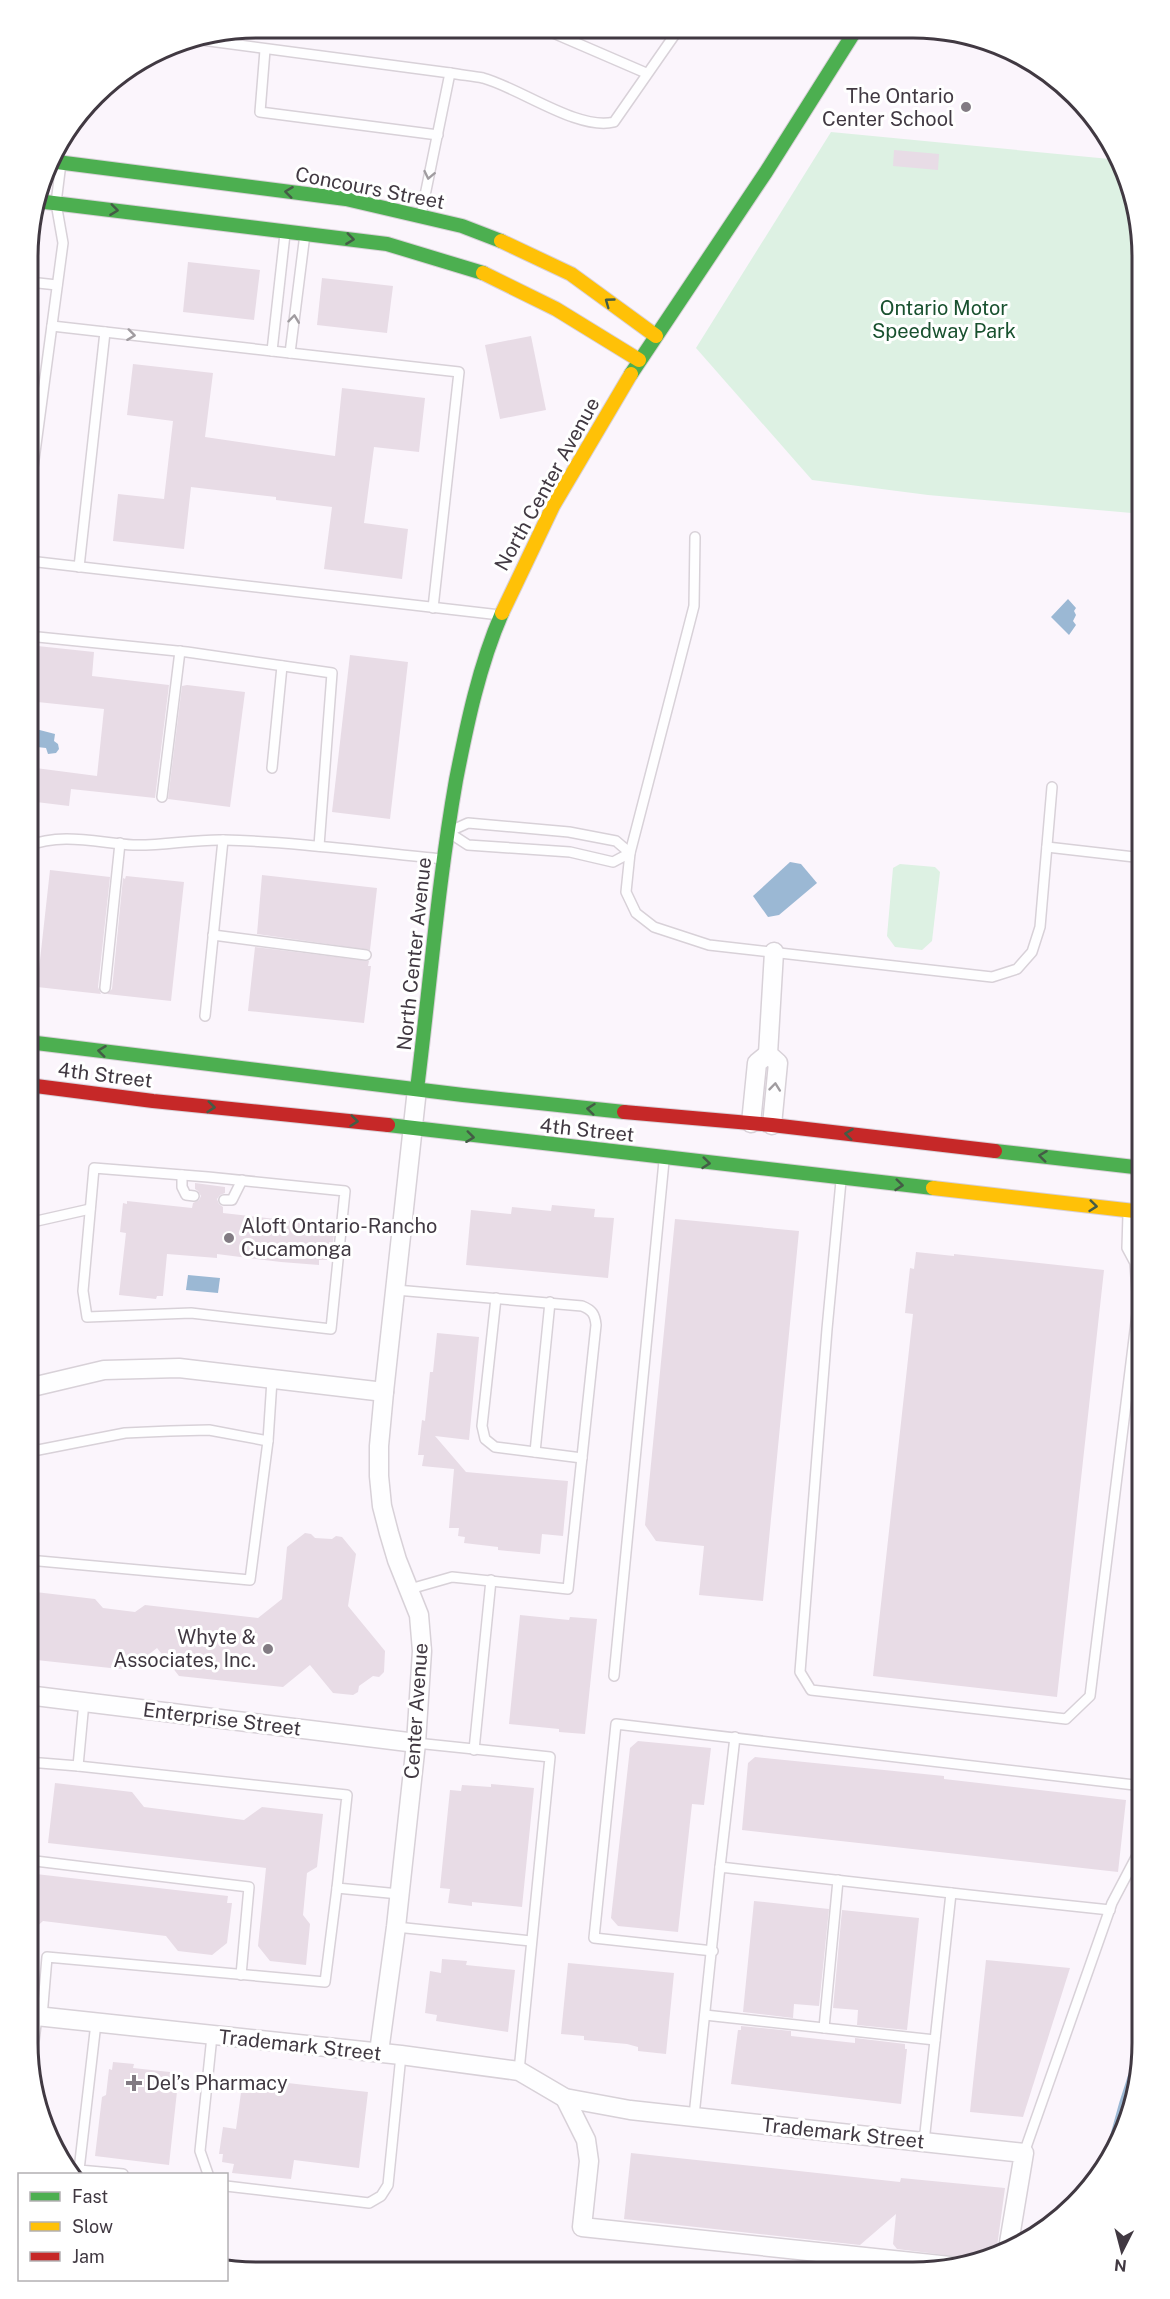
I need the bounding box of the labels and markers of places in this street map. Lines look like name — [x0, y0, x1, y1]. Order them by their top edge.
place label: The Ontario Center School — [822, 84, 954, 131]
marker: The Ontario Center School — [959, 100, 973, 114]
place label: Aloft Ontario-Rancho Cucamonga — [241, 1214, 437, 1261]
marker: Aloft Ontario-Rancho Cucamonga — [222, 1231, 236, 1245]
place label: Whyte & Associates, Inc. — [113, 1625, 256, 1672]
marker: Whyte & Associates, Inc. — [261, 1642, 275, 1656]
place label: Del’s Pharmacy — [146, 2071, 288, 2095]
marker: Del’s Pharmacy — [127, 2076, 141, 2090]

